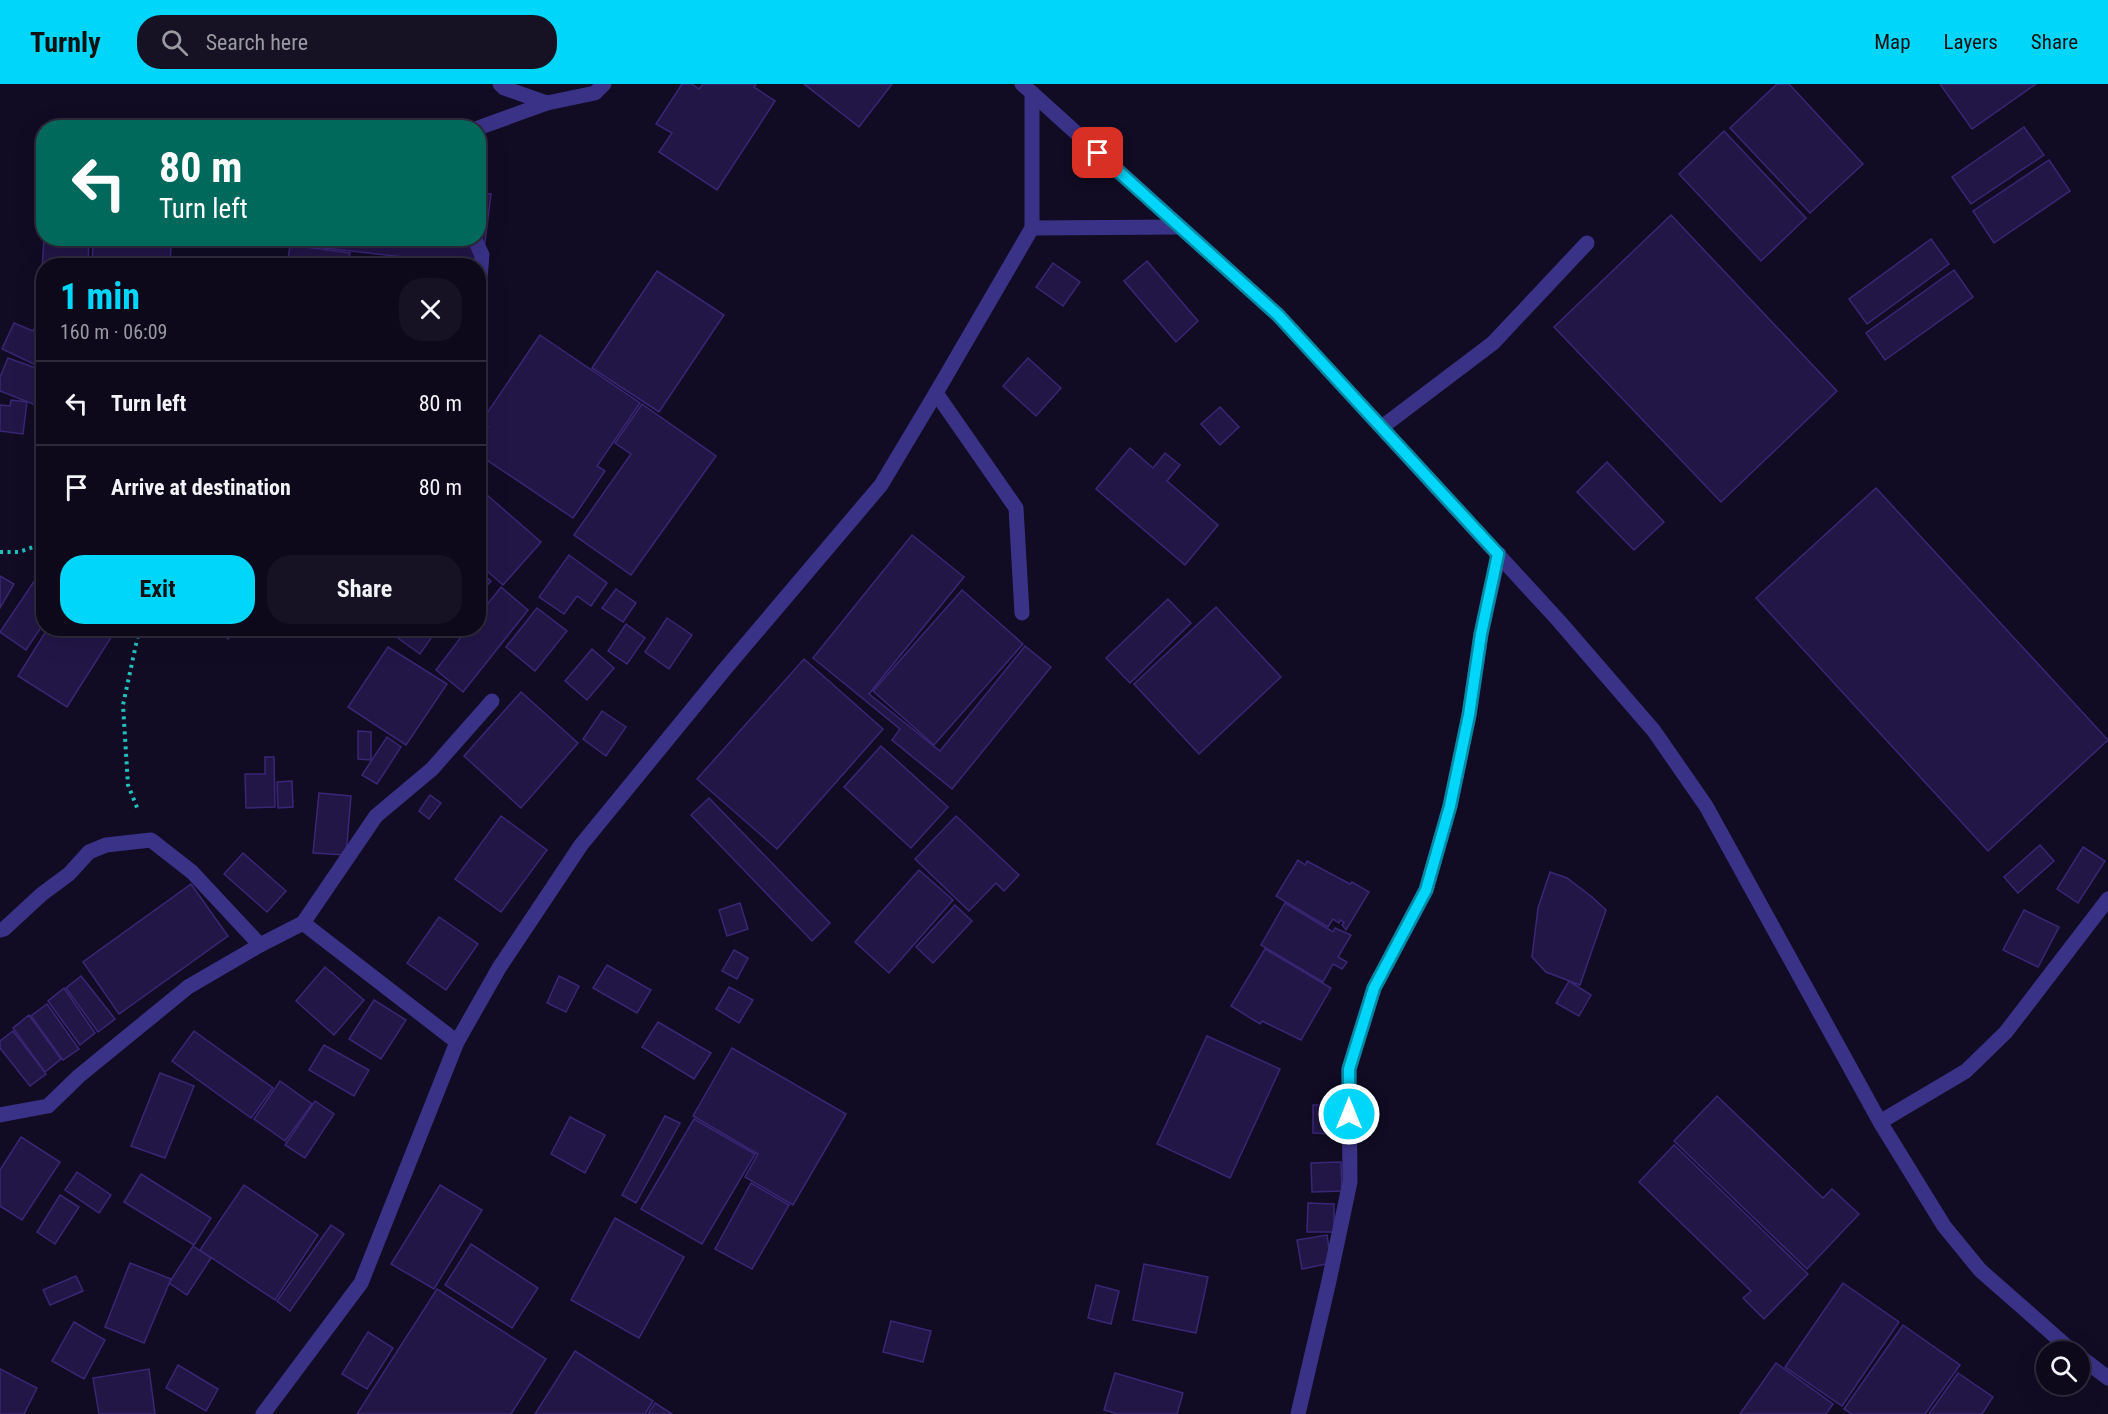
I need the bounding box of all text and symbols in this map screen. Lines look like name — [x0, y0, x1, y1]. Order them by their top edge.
search box — [137, 15, 557, 69]
text: Turnly — [30, 26, 101, 59]
icon: search — [158, 26, 191, 59]
text: Search here — [206, 30, 308, 55]
text: Map — [1874, 30, 1911, 54]
text: Layers — [1944, 30, 1998, 54]
text: Share — [2031, 30, 2078, 54]
pin — [1072, 127, 1123, 178]
icon: arrive — [1081, 136, 1114, 169]
text: 80 m — [159, 143, 242, 192]
icon: left — [60, 144, 138, 222]
text: Turn left — [159, 193, 248, 225]
text: 1 min — [60, 276, 140, 318]
button: close — [399, 278, 462, 341]
text: 160 m · 06:09 — [60, 320, 167, 344]
icon: left — [60, 387, 93, 420]
text: Turn left — [111, 391, 186, 416]
text: 80 m — [419, 391, 462, 416]
icon: arrive — [60, 471, 93, 504]
text: Arrive at destination — [111, 475, 291, 500]
text: 80 m — [419, 475, 462, 500]
button: Exit — [60, 555, 255, 624]
button: Share — [267, 555, 462, 624]
position arrow — [1317, 1082, 1381, 1146]
map controls — [2036, 1341, 2090, 1395]
button: search — [2036, 1341, 2090, 1395]

